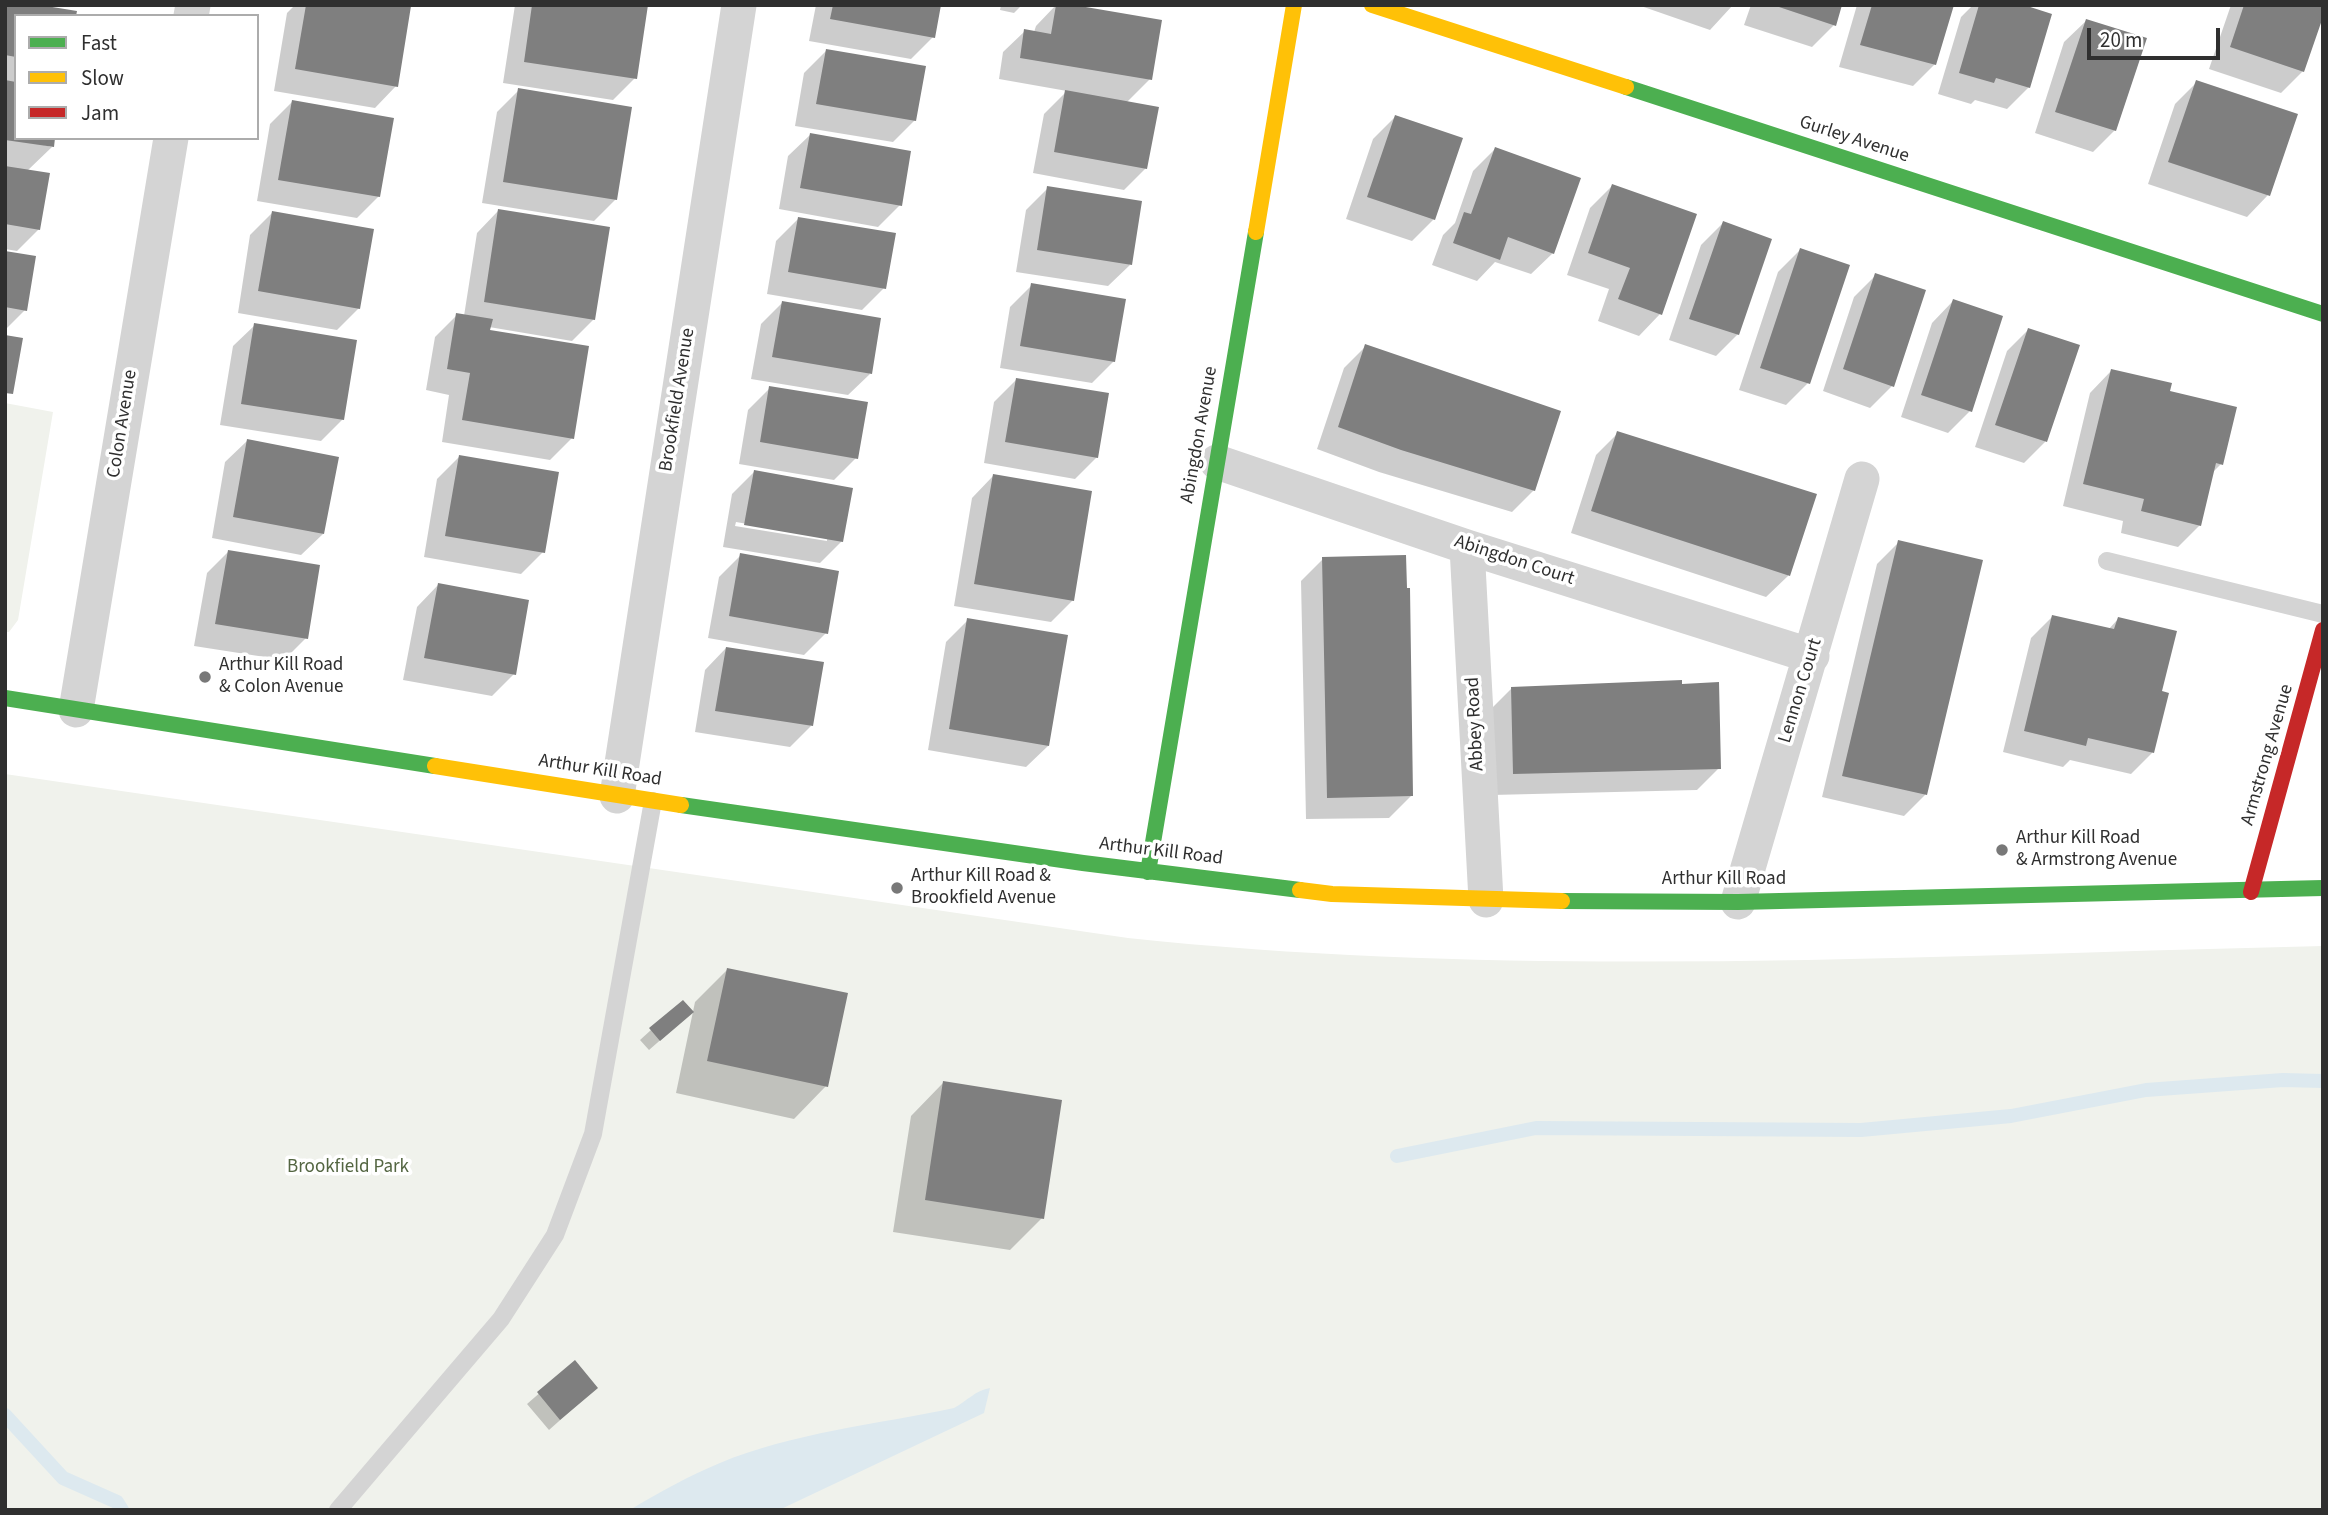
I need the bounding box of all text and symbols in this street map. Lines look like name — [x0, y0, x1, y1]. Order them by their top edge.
legend — [14, 14, 259, 140]
scale bar — [2090, 14, 2223, 58]
text: 20 m — [2100, 25, 2142, 55]
text: Fast — [81, 28, 117, 58]
text: Slow — [81, 63, 124, 93]
text: Jam — [81, 98, 119, 128]
street label: Gurley Avenue — [1796, 112, 1912, 168]
street label: Brookfield Avenue — [655, 327, 701, 473]
street label: Abingdon Avenue — [1177, 365, 1223, 505]
street label: Colon Avenue — [103, 368, 143, 480]
street label: Abingdon Court — [1451, 531, 1577, 591]
street label: Lennon Court — [1774, 636, 1828, 746]
place label: Arthur Kill Road & Colon Avenue — [219, 655, 343, 699]
marker: Arthur Kill Road & Colon Avenue — [197, 669, 213, 685]
street label: Abbey Road — [1462, 676, 1490, 772]
street label: Armstrong Avenue — [2237, 682, 2299, 828]
street label: Arthur Kill Road — [537, 750, 663, 792]
place label: Arthur Kill Road & Armstrong Avenue — [2016, 828, 2177, 872]
street label: Arthur Kill Road — [1098, 833, 1224, 871]
marker: Arthur Kill Road & Armstrong Avenue — [1994, 842, 2010, 858]
place label: Arthur Kill Road & Brookfield Avenue — [911, 866, 1056, 910]
street label: Arthur Kill Road — [1662, 869, 1786, 891]
marker: Arthur Kill Road & Brookfield Avenue — [889, 880, 905, 896]
park label: Brookfield Park — [287, 1157, 409, 1179]

